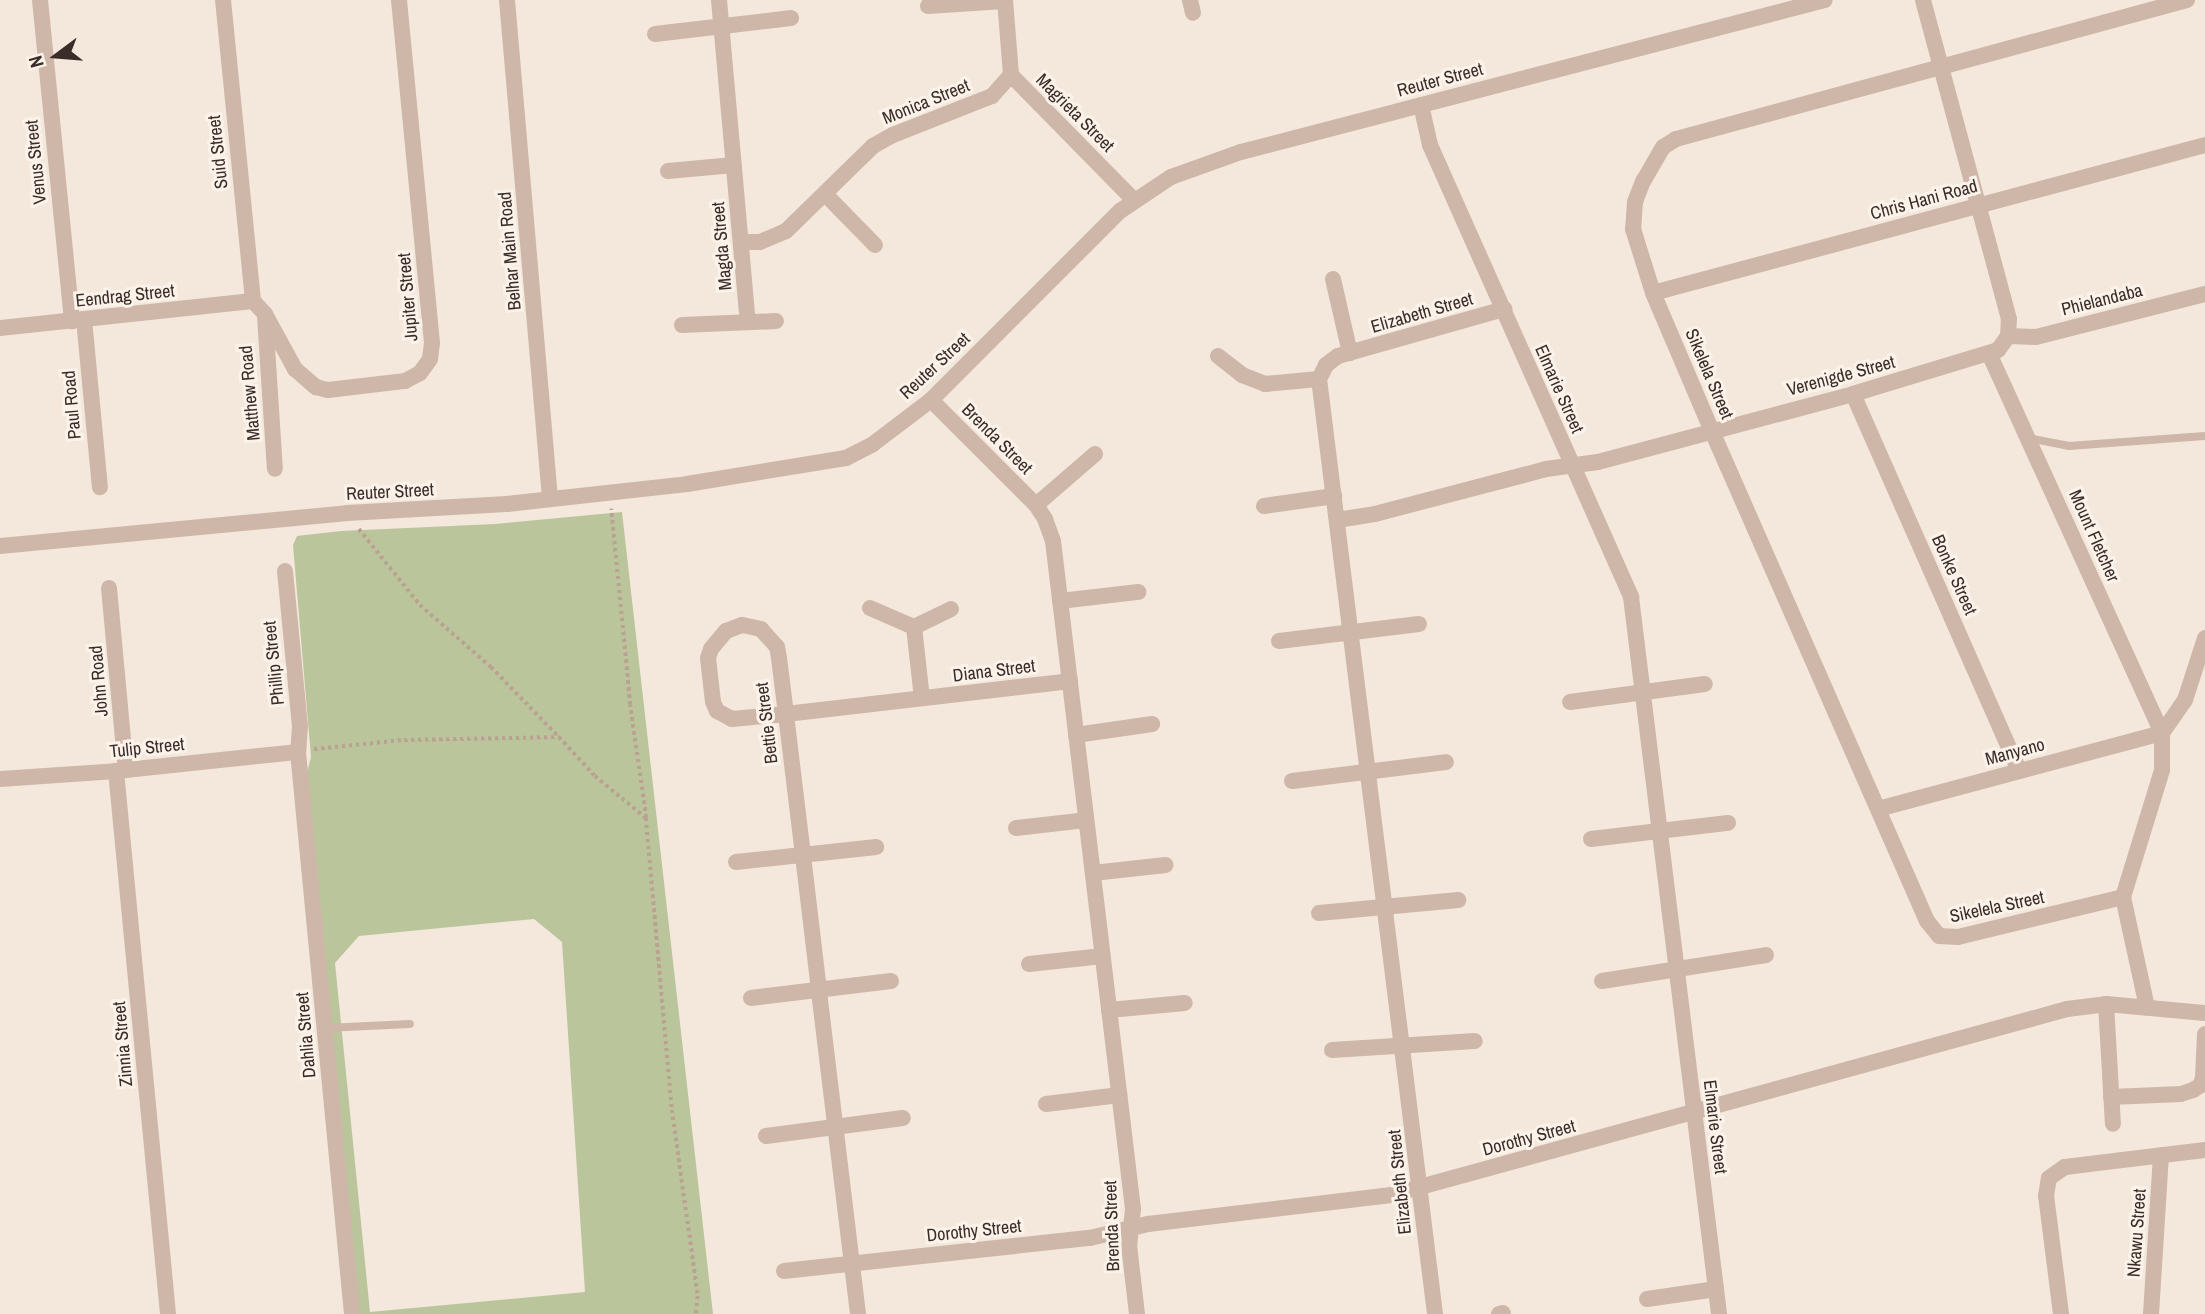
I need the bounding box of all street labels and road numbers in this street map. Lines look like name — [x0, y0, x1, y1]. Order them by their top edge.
street label: Reuter Street — [1395, 58, 1485, 102]
street label: Magrieta Street — [1031, 69, 1119, 157]
street label: Monica Street — [879, 75, 973, 129]
street label: Suid Street — [203, 114, 233, 190]
street label: Venus Street — [21, 119, 51, 205]
street label: Chris Hani Road — [1868, 175, 1980, 225]
street label: Belhar Main Road — [494, 191, 526, 311]
street label: Magda Street — [707, 201, 737, 291]
street label: Jupiter Street — [393, 252, 423, 342]
street label: Phielandaba — [2059, 279, 2145, 321]
street label: Eendrag Street — [74, 280, 176, 312]
street label: Elizabeth Street — [1369, 288, 1475, 338]
street label: Sikelela Street — [1680, 326, 1738, 422]
street label: Reuter Street — [896, 328, 974, 404]
street label: Elmarie Street — [1530, 342, 1588, 436]
street label: Matthew Road — [235, 345, 265, 441]
street label: Verenigde Street — [1785, 351, 1897, 401]
street label: Paul Road — [58, 370, 86, 440]
street label: Brenda Street — [957, 399, 1037, 479]
street label: Reuter Street — [346, 479, 434, 505]
street label: Mount Fletcher — [2064, 487, 2124, 585]
street label: Bonke Street — [1927, 532, 1981, 618]
street label: Phillip Street — [259, 620, 289, 706]
street label: John Road — [85, 645, 113, 717]
street label: Diana Street — [952, 655, 1036, 687]
street label: Bettie Street — [751, 681, 783, 765]
street label: Tulip Street — [109, 733, 185, 763]
street label: Manyano — [1983, 734, 2047, 770]
street label: Sikelela Street — [1948, 886, 2046, 928]
street label: Dahlia Street — [291, 991, 321, 1079]
street label: Zinnia Street — [109, 1001, 137, 1087]
street label: Elmarie Street — [1699, 1079, 1731, 1175]
street label: Dorothy Street — [1480, 1115, 1578, 1161]
street label: Elizabeth Street — [1384, 1129, 1416, 1235]
street label: Brenda Street — [1100, 1180, 1124, 1272]
street label: Nkawu Street — [2123, 1188, 2151, 1278]
street label: Dorothy Street — [926, 1215, 1022, 1247]

